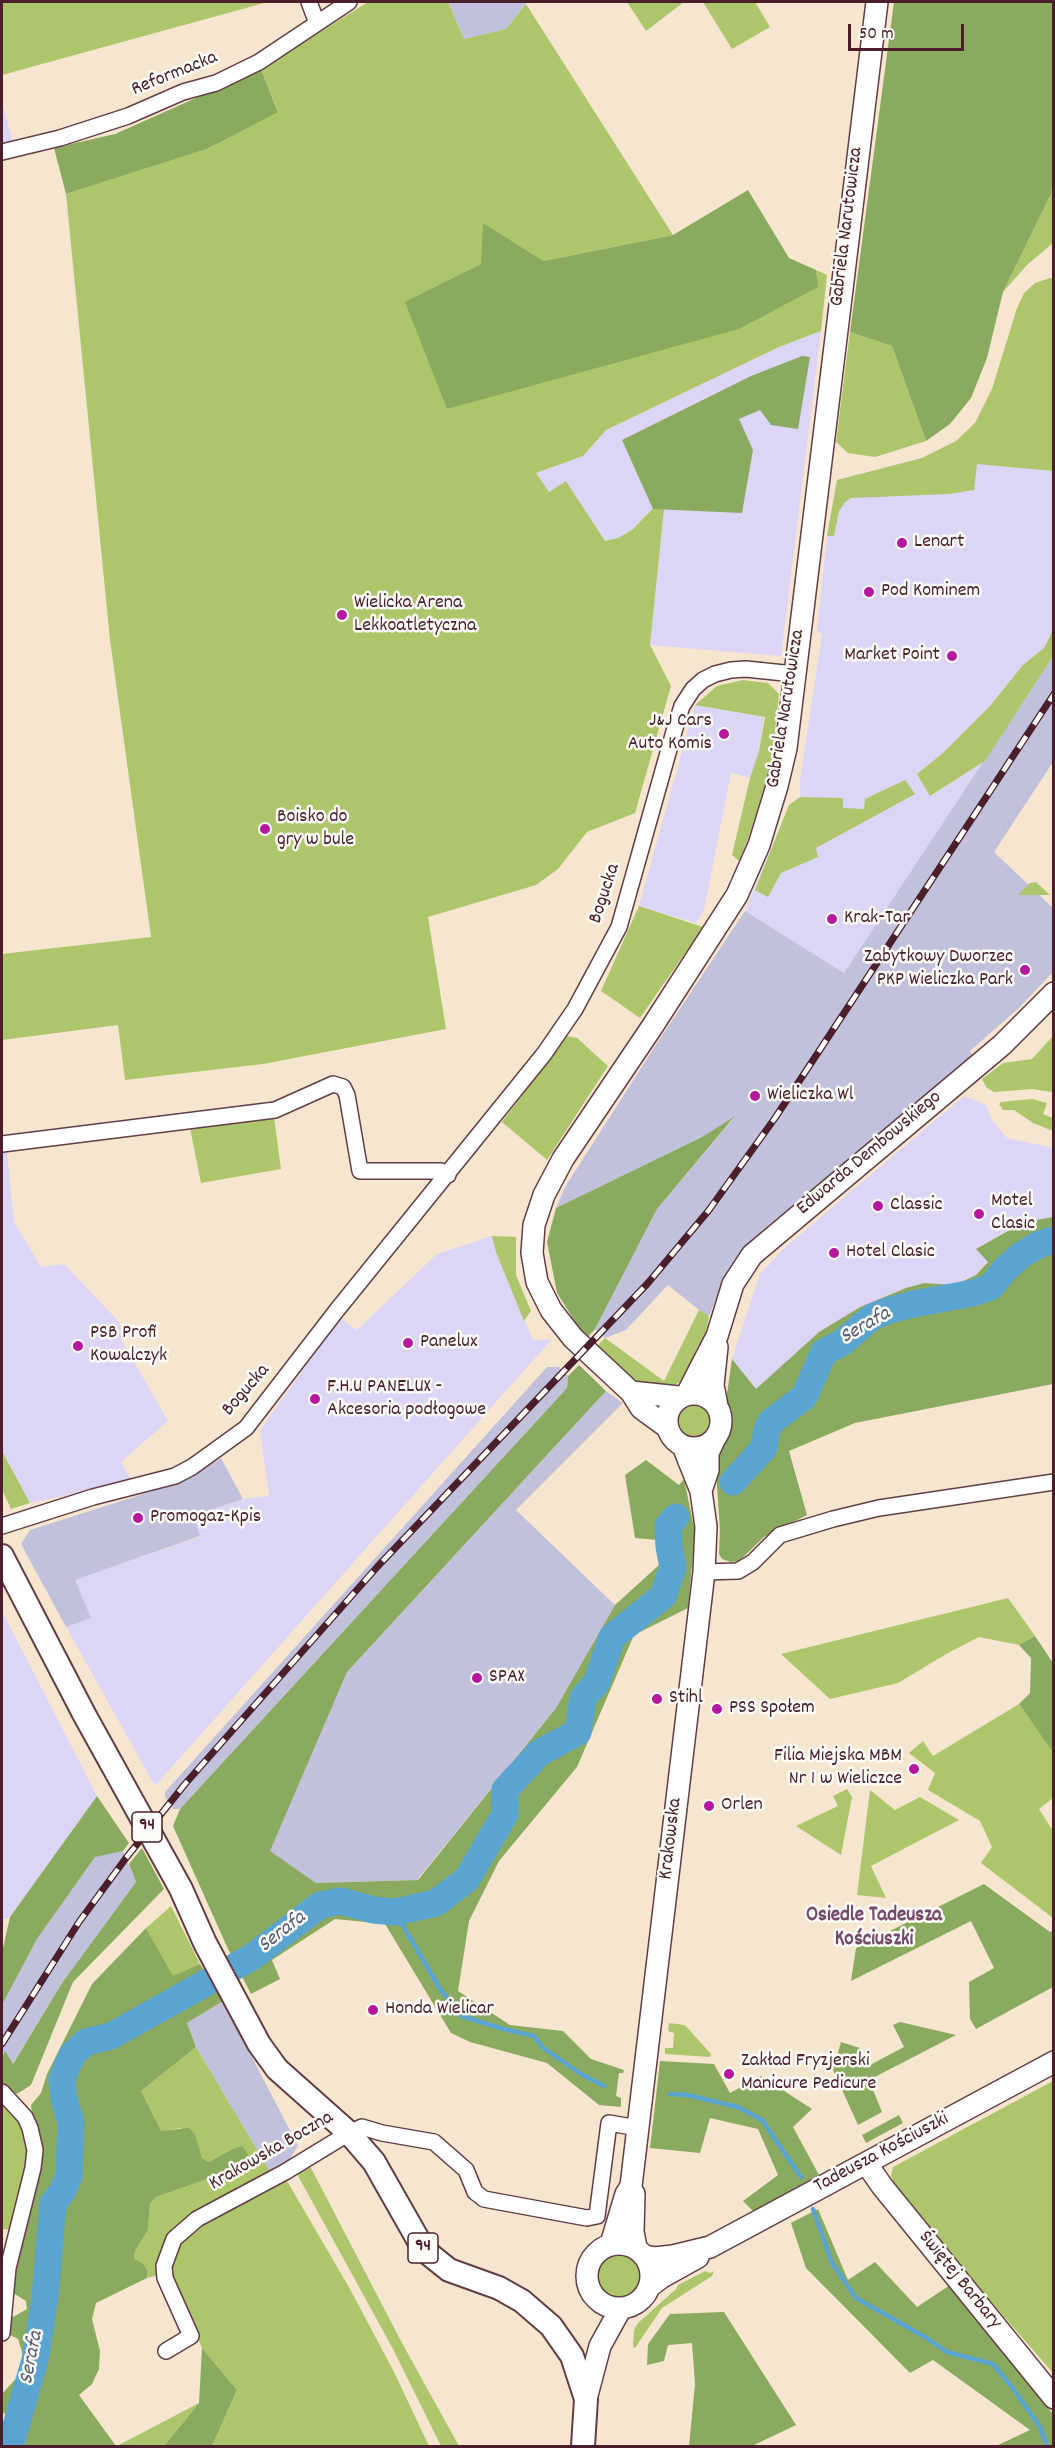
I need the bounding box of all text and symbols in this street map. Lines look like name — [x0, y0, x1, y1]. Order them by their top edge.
scale bar — [851, 12, 966, 50]
text: 50 m — [859, 22, 894, 47]
street label: Reformacka — [128, 47, 222, 103]
street label: Gabriela Narutowicza — [826, 146, 870, 308]
place label: Lenart — [914, 531, 964, 555]
marker: Lenart — [895, 536, 909, 550]
place label: Pod Kominem — [881, 580, 980, 604]
marker: Pod Kominem — [862, 585, 876, 599]
place label: Wielicka Arena Lekkoatletyczna — [354, 592, 476, 639]
marker: Wielicka Arena Lekkoatletyczna — [335, 608, 349, 622]
street label: Gabriela Narutowicza — [763, 628, 811, 790]
place label: Market Point — [844, 644, 940, 668]
marker: Market Point — [945, 649, 959, 663]
place label: J&J Cars Auto Komis — [628, 710, 712, 757]
marker: J&J Cars Auto Komis — [717, 727, 731, 741]
place label: Boisko do gry w bule — [277, 806, 354, 853]
marker: Boisko do gry w bule — [258, 822, 272, 836]
street label: Bogucka — [585, 861, 627, 927]
place label: Krak-Tar — [844, 907, 910, 931]
marker: Krak-Tar — [825, 912, 839, 926]
place label: Zabytkowy Dworzec PKP Wieliczka Park — [864, 946, 1013, 993]
marker: Zabytkowy Dworzec PKP Wieliczka Park — [1018, 963, 1032, 977]
place label: Wieliczka Wl — [767, 1084, 853, 1108]
street label: Edwarda Dembowskiego — [793, 1086, 947, 1222]
marker: Wieliczka Wl — [748, 1089, 762, 1103]
place label: Motel Clasic — [991, 1190, 1035, 1237]
place label: Classic — [890, 1194, 943, 1218]
marker: Classic — [871, 1199, 885, 1213]
marker: Motel Clasic — [972, 1207, 986, 1221]
place label: Hotel Clasic — [846, 1241, 935, 1265]
marker: Hotel Clasic — [827, 1246, 841, 1260]
water label: Serafa — [837, 1303, 895, 1351]
place label: PSB Profi Kowalczyk — [90, 1322, 167, 1369]
place label: Panelux — [420, 1331, 477, 1355]
marker: Panelux — [401, 1336, 415, 1350]
marker: PSB Profi Kowalczyk — [71, 1339, 85, 1353]
street label: Bogucka — [218, 1360, 276, 1422]
place label: F.H.U PANELUX - Akcesoria podłogowe — [327, 1376, 486, 1423]
marker: F.H.U PANELUX - Akcesoria podłogowe — [308, 1392, 322, 1406]
place label: Promogaz-Kpis — [150, 1506, 261, 1530]
marker: Promogaz-Kpis — [131, 1511, 145, 1525]
place label: SPAX — [489, 1666, 525, 1690]
marker: SPAX — [470, 1671, 484, 1685]
place label: Stihl — [669, 1687, 703, 1711]
marker: Stihl — [650, 1692, 664, 1706]
place label: PSS Społem — [729, 1697, 815, 1721]
marker: PSS Społem — [710, 1702, 724, 1716]
place label: Filia Miejska MBM Nr 1 w Wieliczce — [774, 1745, 902, 1792]
marker: Filia Miejska MBM Nr 1 w Wieliczce — [907, 1762, 921, 1776]
place label: Orlen — [721, 1794, 763, 1818]
street label: Krakowska — [655, 1797, 689, 1881]
marker: Orlen — [702, 1799, 716, 1813]
road number: 94 — [132, 1812, 162, 1842]
district label: Osiedle Tadeusza Kościuszki — [806, 1904, 942, 1954]
water label: Serafa — [254, 1907, 312, 1959]
place label: Honda Wielicar — [385, 1998, 494, 2022]
marker: Honda Wielicar — [366, 2003, 380, 2017]
place label: Zakład Fryzjerski Manicure Pedicure — [741, 2050, 876, 2097]
marker: Zakład Fryzjerski Manicure Pedicure — [722, 2067, 736, 2081]
street label: Krakowska Boczna — [206, 2107, 338, 2197]
street label: Tadeusza Kościuszki — [811, 2108, 953, 2200]
street label: Świętej Barbary — [912, 2227, 1006, 2335]
road number: 94 — [408, 2233, 438, 2263]
water label: Serafa — [16, 2329, 50, 2387]

